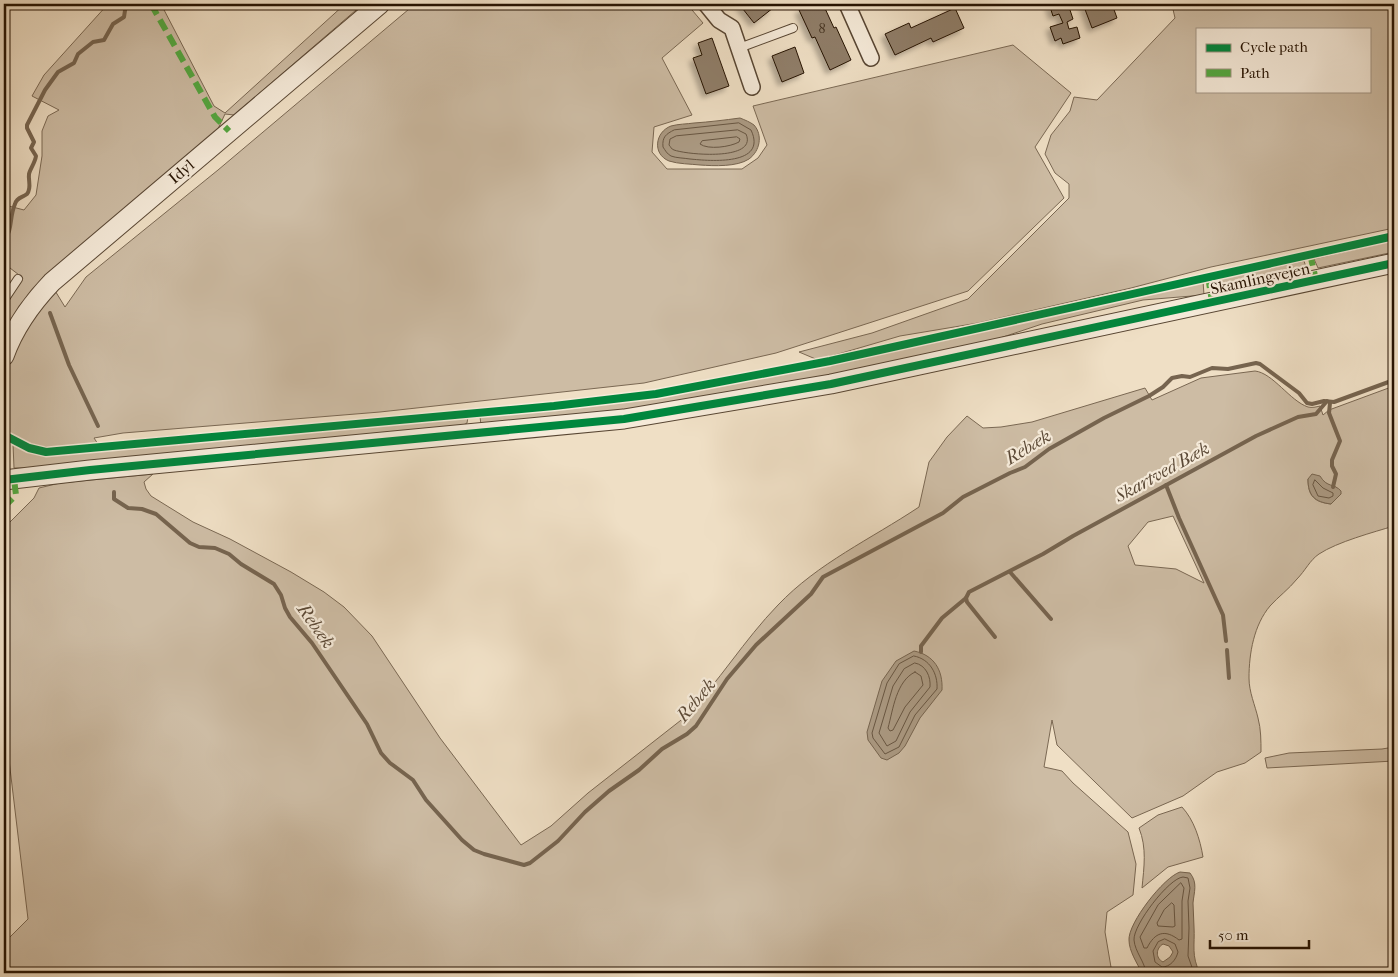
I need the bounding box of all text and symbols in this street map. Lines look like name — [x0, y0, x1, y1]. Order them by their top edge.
house number: 8 — [818, 20, 826, 37]
legend — [1196, 28, 1370, 92]
text: Cycle path — [1240, 38, 1308, 56]
text: Path — [1240, 64, 1270, 82]
street label: Idyl — [165, 155, 198, 187]
street label: Skamlingvejen — [1209, 259, 1312, 298]
water label: Rebæk — [1001, 426, 1055, 470]
water label: Skartved Bæk — [1110, 438, 1213, 508]
water label: Rebæk — [292, 599, 338, 653]
water label: Rebæk — [672, 675, 720, 727]
scale bar — [1210, 917, 1309, 949]
text: 50 m — [1218, 926, 1249, 944]

